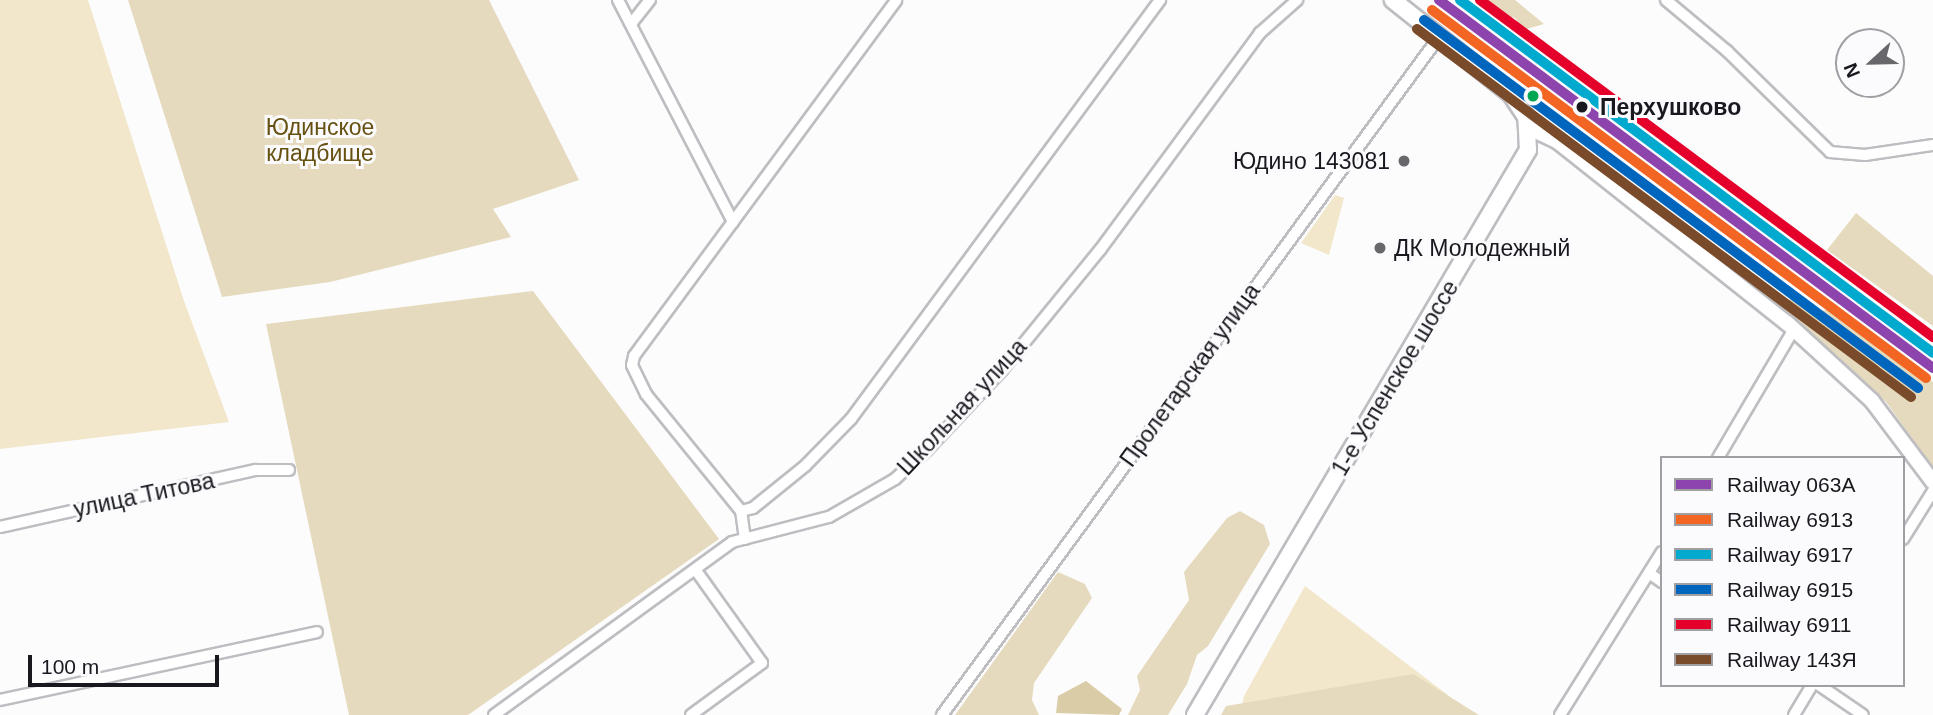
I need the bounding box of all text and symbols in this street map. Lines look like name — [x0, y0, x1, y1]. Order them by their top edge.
north arrow — [1835, 28, 1905, 98]
text: N — [1840, 60, 1864, 81]
unlabelled marker — [1526, 89, 1540, 103]
place label: Перхушково — [1600, 93, 1741, 121]
marker: Перхушково — [1571, 96, 1593, 118]
park label: Юдинское кладбище — [266, 113, 374, 167]
place label: Юдино 143081 — [1233, 147, 1390, 175]
marker: Юдино 143081 — [1396, 153, 1412, 169]
place label: ДК Молодежный — [1394, 234, 1570, 262]
marker: ДК Молодежный — [1372, 240, 1388, 256]
street label: 1-е Успенское шоссе — [1326, 275, 1464, 481]
street label: Пролетарская улица — [1114, 278, 1266, 472]
street label: Школьная улица — [892, 333, 1032, 481]
legend — [1660, 456, 1905, 687]
street label: улица Титова — [71, 467, 217, 523]
text: Railway 063А — [1727, 473, 1855, 496]
text: Railway 6913 — [1727, 508, 1853, 531]
text: Railway 6917 — [1727, 543, 1853, 566]
text: Railway 6915 — [1727, 578, 1853, 601]
text: Railway 6911 — [1727, 613, 1852, 636]
scale bar — [32, 642, 222, 686]
text: Railway 143Я — [1727, 648, 1857, 671]
text: 100 m — [41, 655, 99, 678]

